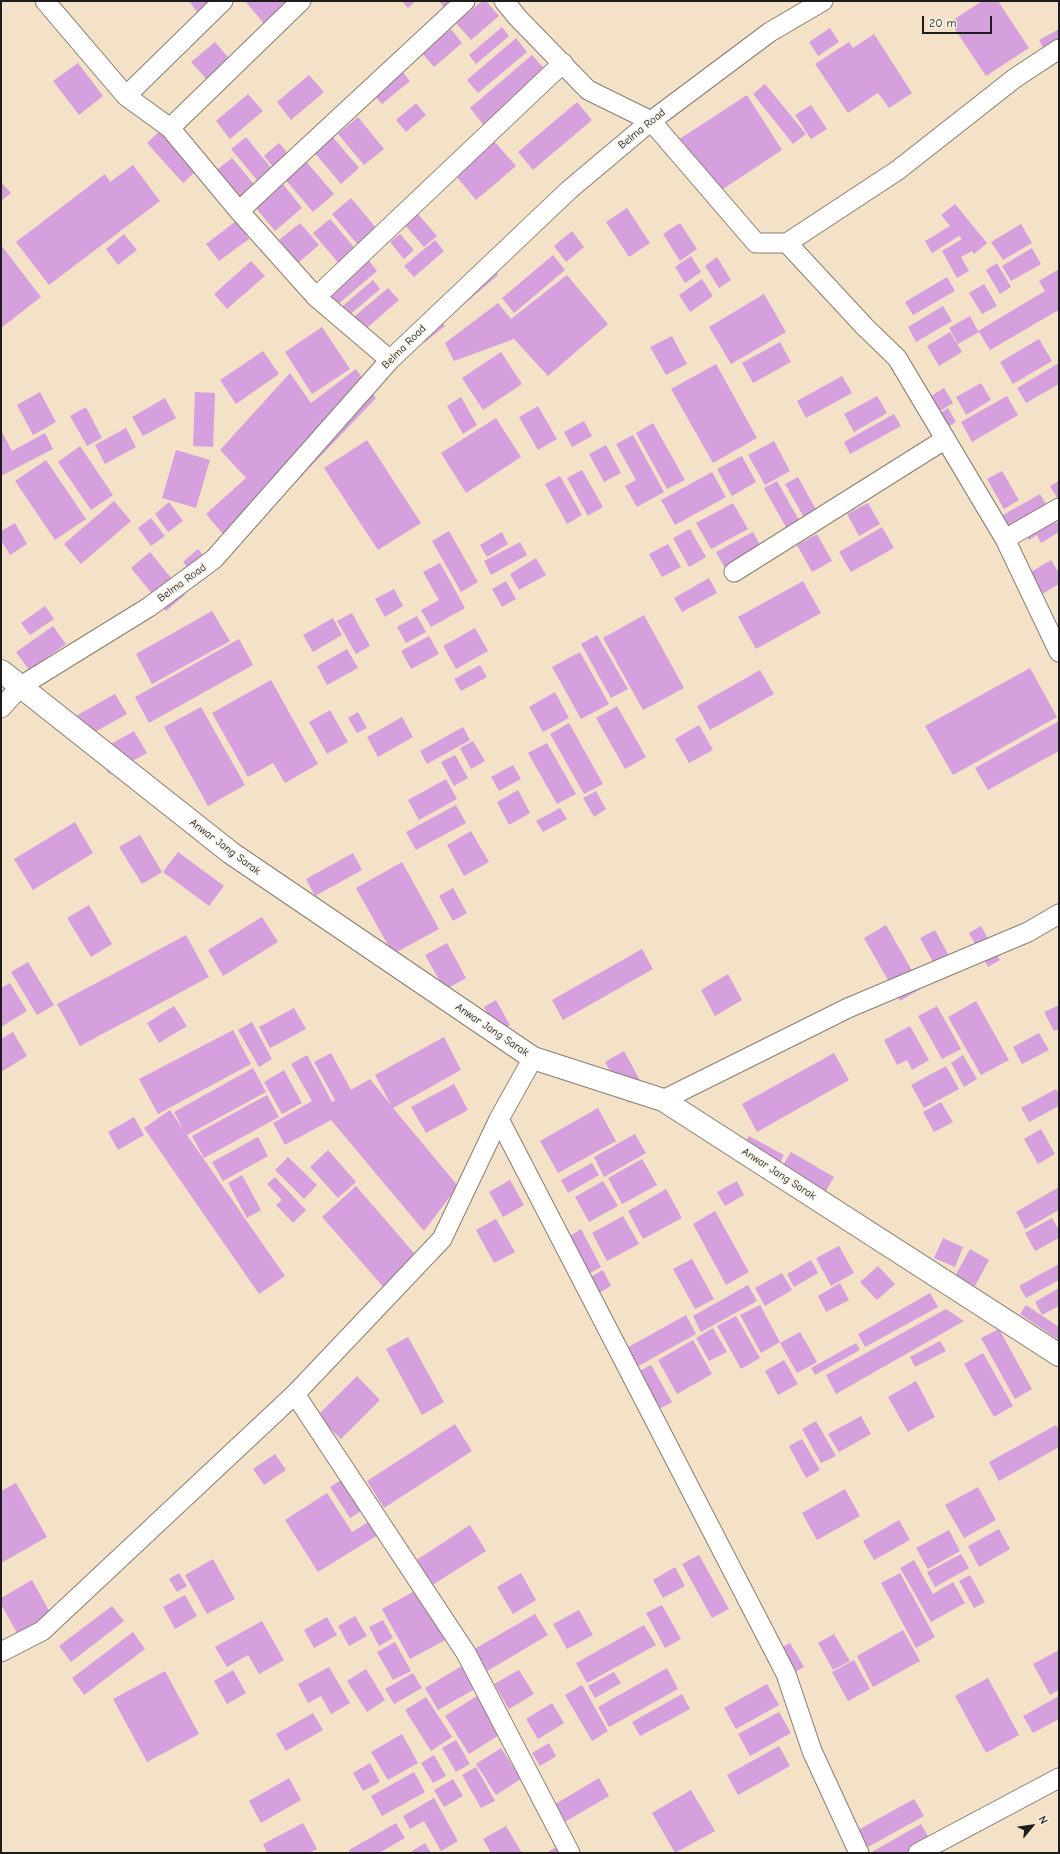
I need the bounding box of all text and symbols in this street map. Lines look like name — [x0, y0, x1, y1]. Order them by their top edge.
scale bar — [924, 8, 994, 34]
text: 20 m — [929, 16, 957, 30]
street label: Belma Road — [616, 106, 668, 152]
street label: Belma Road — [379, 322, 429, 372]
street label: Belma Road — [155, 561, 209, 605]
street label: Anwar Jang Sarak — [187, 816, 263, 878]
street label: Anwar Jang Sarak — [453, 1001, 531, 1059]
street label: Anwar Jang Sarak — [739, 1145, 819, 1203]
north arrow — [1012, 1806, 1052, 1846]
text: N — [1036, 1814, 1050, 1826]

